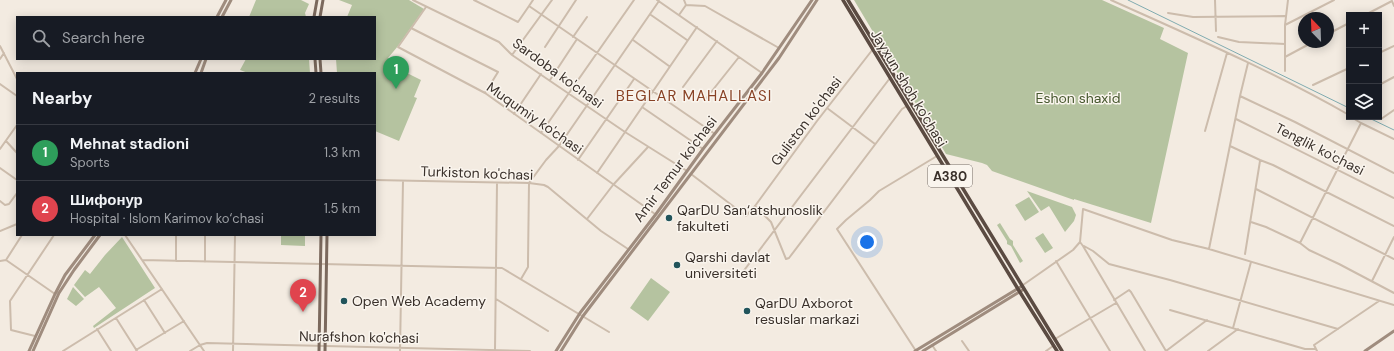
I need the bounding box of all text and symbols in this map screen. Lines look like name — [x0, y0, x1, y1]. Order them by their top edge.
north arrow — [1298, 12, 1334, 48]
map controls — [1346, 12, 1382, 120]
button: + — [1346, 12, 1382, 48]
search box — [16, 16, 376, 60]
street label: Jayxun shoh ko'chasi — [867, 26, 951, 150]
icon: search — [30, 27, 52, 49]
text: Search here — [62, 28, 145, 48]
street label: Sardoba ko'chasi — [509, 34, 607, 112]
button: − — [1346, 48, 1382, 84]
pin: 1 — [383, 56, 409, 89]
street label: Guliston ko'chasi — [767, 73, 845, 169]
street label: Muqumiy ko'chasi — [483, 78, 587, 158]
button: layers — [1346, 84, 1382, 120]
district label: BEGLAR MAHALLASI — [616, 86, 772, 106]
text: Nearby — [32, 87, 92, 109]
park label: Eshon shaxid — [1036, 89, 1120, 107]
text: 2 results — [309, 90, 360, 107]
street label: Amir Temur ko'chasi — [629, 113, 721, 225]
street label: Tenglik ko'chasi — [1272, 119, 1368, 179]
text: Mehnat stadioni — [70, 134, 189, 154]
text: 1 — [43, 144, 47, 161]
text: 1.3 km — [324, 144, 360, 161]
text: Sports — [70, 154, 110, 171]
street label: Turkiston ko'chasi — [420, 162, 534, 184]
road number: A380 — [928, 165, 972, 187]
text: Шифонур — [70, 190, 143, 210]
text: 2 — [41, 200, 49, 217]
text: 1.5 km — [324, 200, 360, 217]
place label: QarDU San‘atshunoslik fakulteti — [677, 201, 823, 235]
text: Hospital · Islom Karimov ko‘chasi — [70, 210, 264, 227]
marker: QarDU San‘atshunoslik fakulteti — [664, 213, 674, 223]
your location — [857, 232, 877, 252]
place label: Qarshi davlat universiteti — [685, 248, 770, 282]
marker: Qarshi davlat universiteti — [672, 260, 682, 270]
pin: 2 — [290, 279, 316, 312]
place label: Open Web Academy — [352, 292, 486, 310]
place label: QarDU Axborot resuslar markazi — [755, 294, 859, 328]
marker: Open Web Academy — [339, 296, 349, 306]
marker: QarDU Axborot resuslar markazi — [742, 306, 752, 316]
street label: Nurafshon ko'chasi — [299, 327, 419, 347]

